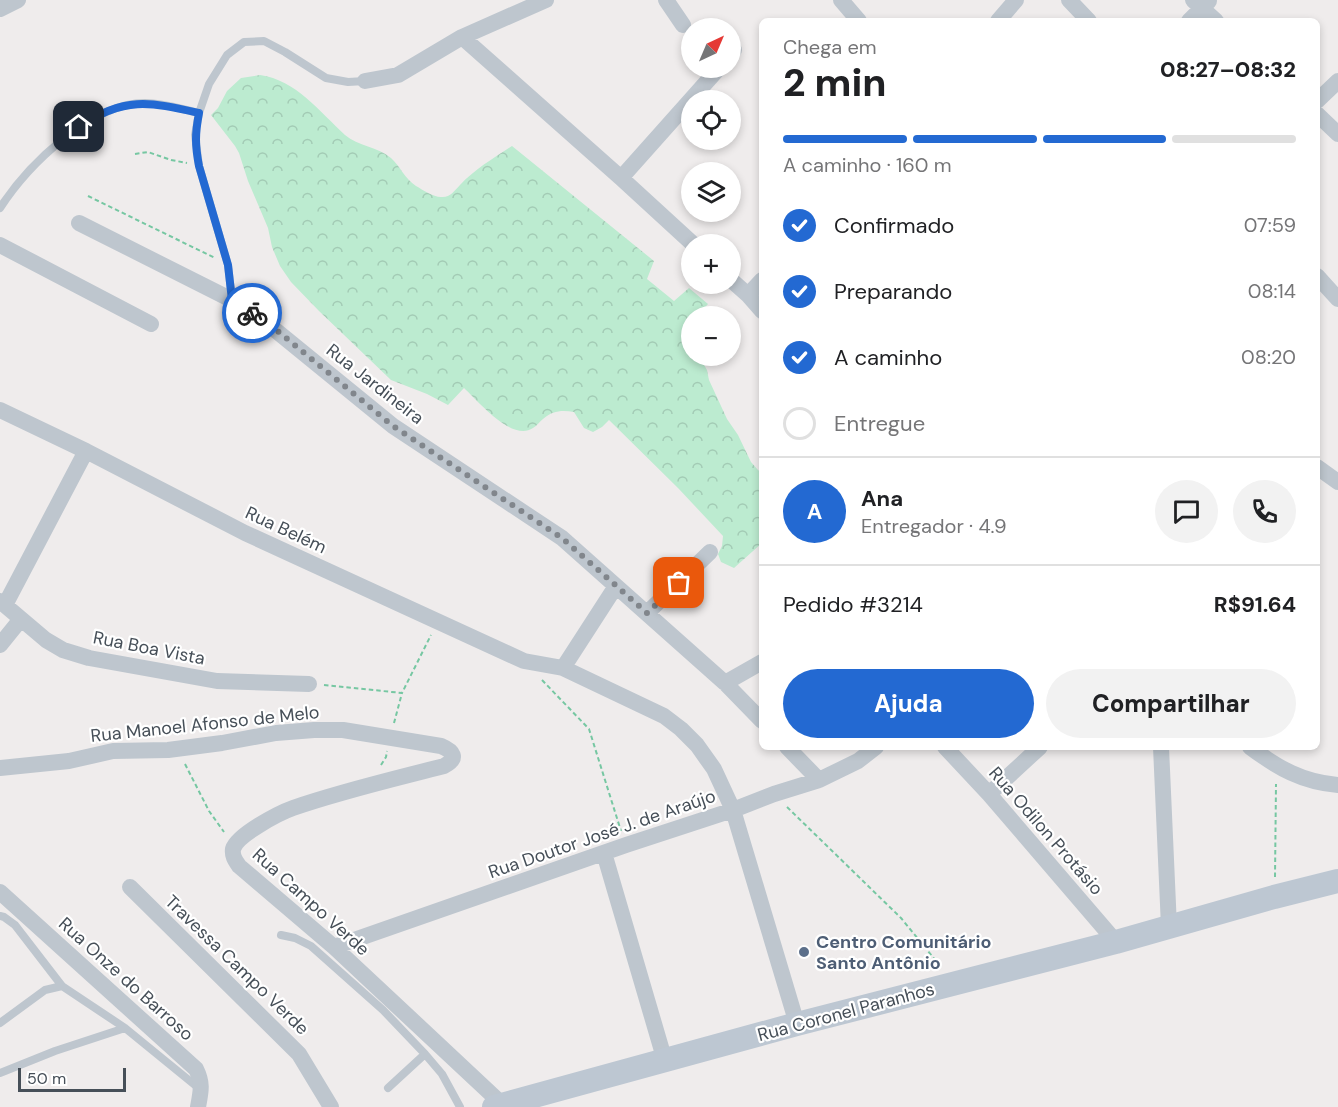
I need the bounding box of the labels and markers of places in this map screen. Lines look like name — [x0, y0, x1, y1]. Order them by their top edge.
pin — [53, 101, 104, 152]
pin — [653, 557, 704, 608]
place label: Centro Comunitário Santo Antônio — [816, 930, 991, 975]
marker: Centro Comunitário Santo Antônio — [797, 945, 811, 959]

